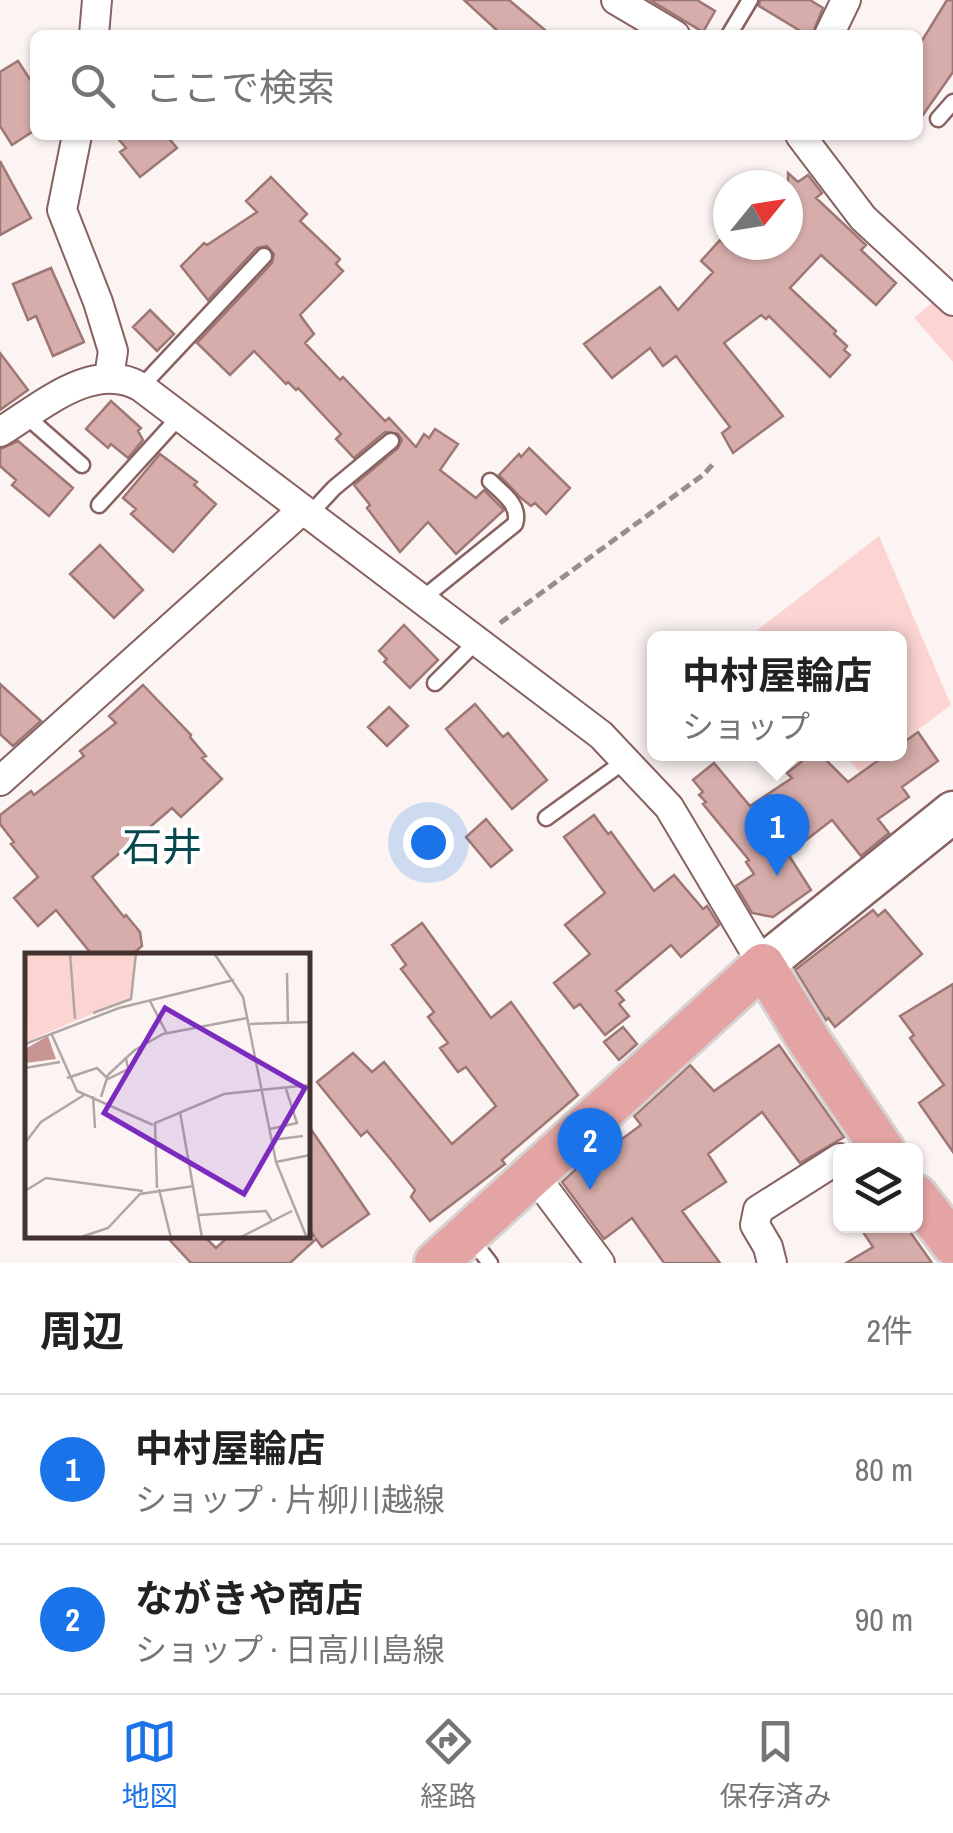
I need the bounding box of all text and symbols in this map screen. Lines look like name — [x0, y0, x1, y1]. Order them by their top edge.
search box — [30, 30, 923, 140]
icon: search — [65, 58, 120, 113]
text: ここで検索 — [145, 62, 335, 113]
north arrow — [713, 170, 803, 260]
popup — [647, 631, 907, 761]
text: 中村屋輪店 — [682, 650, 872, 701]
text: ショップ — [682, 705, 810, 748]
pin: 1 — [744, 794, 810, 876]
your location — [403, 817, 454, 868]
district label: 石井 — [122, 820, 202, 873]
inset map — [25, 953, 310, 1238]
pin: 2 — [558, 1108, 622, 1190]
map controls — [833, 1143, 923, 1233]
button: layers — [833, 1143, 923, 1233]
text: 周辺 — [40, 1303, 124, 1359]
text: 2件 — [866, 1309, 913, 1352]
text: 中村屋輪店 — [135, 1423, 325, 1474]
text: 1 — [65, 1448, 80, 1491]
text: 80 m — [855, 1448, 913, 1491]
text: ショップ · 片柳川越線 — [135, 1478, 445, 1521]
text: ながきや商店 — [135, 1573, 363, 1624]
text: 2 — [65, 1598, 80, 1641]
text: 90 m — [855, 1598, 913, 1641]
text: ショップ · 日高川島線 — [135, 1628, 445, 1671]
tab: 地図 — [121, 1714, 178, 1815]
tab: 経路 — [420, 1714, 477, 1815]
tab: 保存済み — [719, 1714, 832, 1815]

